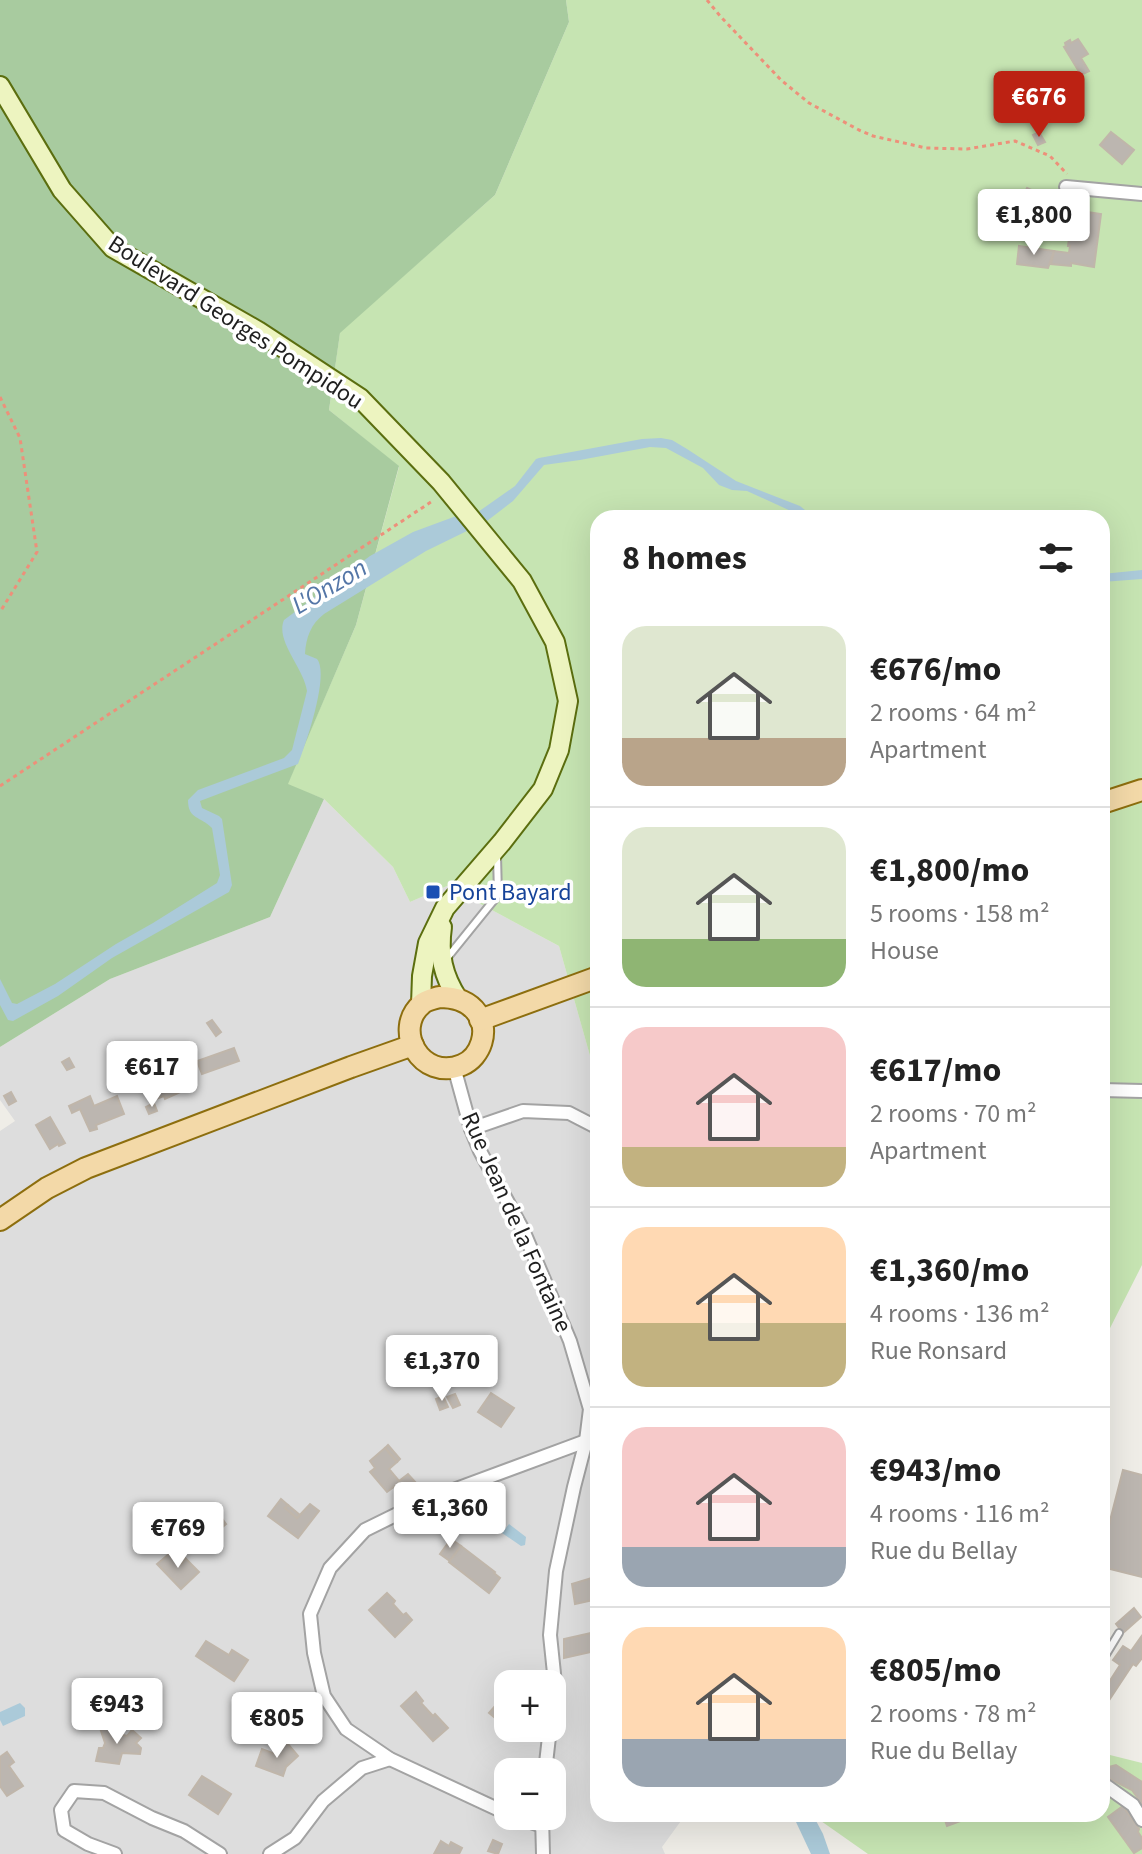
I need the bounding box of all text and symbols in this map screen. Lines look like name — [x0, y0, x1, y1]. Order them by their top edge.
pin: €676 — [992, 71, 1086, 139]
text: €676 — [1012, 78, 1066, 115]
pin: €1,800 — [969, 189, 1099, 257]
text: €1,800 — [996, 196, 1072, 233]
street label: Boulevard Georges Pompidou — [101, 227, 370, 418]
text: 8 homes — [622, 534, 747, 583]
icon: filters — [1034, 536, 1078, 580]
water label: L'Onzon — [285, 549, 374, 623]
text: €676/mo — [870, 645, 1001, 694]
icon: home — [686, 658, 782, 754]
text: 2 rooms · 64 m² — [870, 694, 1037, 731]
text: Apartment — [870, 731, 987, 768]
text: €1,800/mo — [870, 846, 1030, 895]
icon: home — [686, 859, 782, 955]
place label: Pont Bayard — [449, 875, 572, 910]
marker: Pont Bayard — [424, 883, 442, 901]
text: 5 rooms · 158 m² — [870, 895, 1049, 932]
text: House — [870, 932, 939, 969]
pin: €617 — [105, 1041, 199, 1109]
text: €617/mo — [870, 1046, 1001, 1095]
text: €617 — [125, 1048, 179, 1085]
icon: home — [686, 1059, 782, 1155]
text: 2 rooms · 70 m² — [870, 1095, 1037, 1132]
street label: Rue Jean de la Fontaine — [452, 1106, 581, 1338]
text: Apartment — [870, 1132, 987, 1169]
text: €1,360/mo — [870, 1246, 1030, 1295]
icon: home — [686, 1259, 782, 1355]
text: 4 rooms · 136 m² — [870, 1295, 1049, 1332]
text: Rue Ronsard — [870, 1332, 1007, 1369]
pin: €1,370 — [377, 1335, 507, 1403]
text: €1,370 — [404, 1342, 480, 1379]
text: €943/mo — [870, 1446, 1001, 1495]
icon: home — [686, 1459, 782, 1555]
pin: €1,360 — [385, 1482, 515, 1550]
text: €1,360 — [412, 1489, 488, 1526]
text: 4 rooms · 116 m² — [870, 1495, 1049, 1532]
pin: €769 — [131, 1502, 225, 1570]
text: €769 — [151, 1509, 205, 1546]
text: Rue du Bellay — [870, 1532, 1018, 1569]
text: €805/mo — [870, 1646, 1001, 1695]
icon: home — [686, 1659, 782, 1755]
map controls — [494, 1670, 566, 1830]
button: + — [494, 1670, 566, 1742]
pin: €943 — [70, 1678, 164, 1746]
text: €943 — [90, 1685, 144, 1722]
pin: €805 — [230, 1692, 324, 1760]
text: 2 rooms · 78 m² — [870, 1695, 1037, 1732]
text: €805 — [250, 1699, 304, 1736]
text: Rue du Bellay — [870, 1732, 1018, 1769]
button: − — [494, 1758, 566, 1830]

